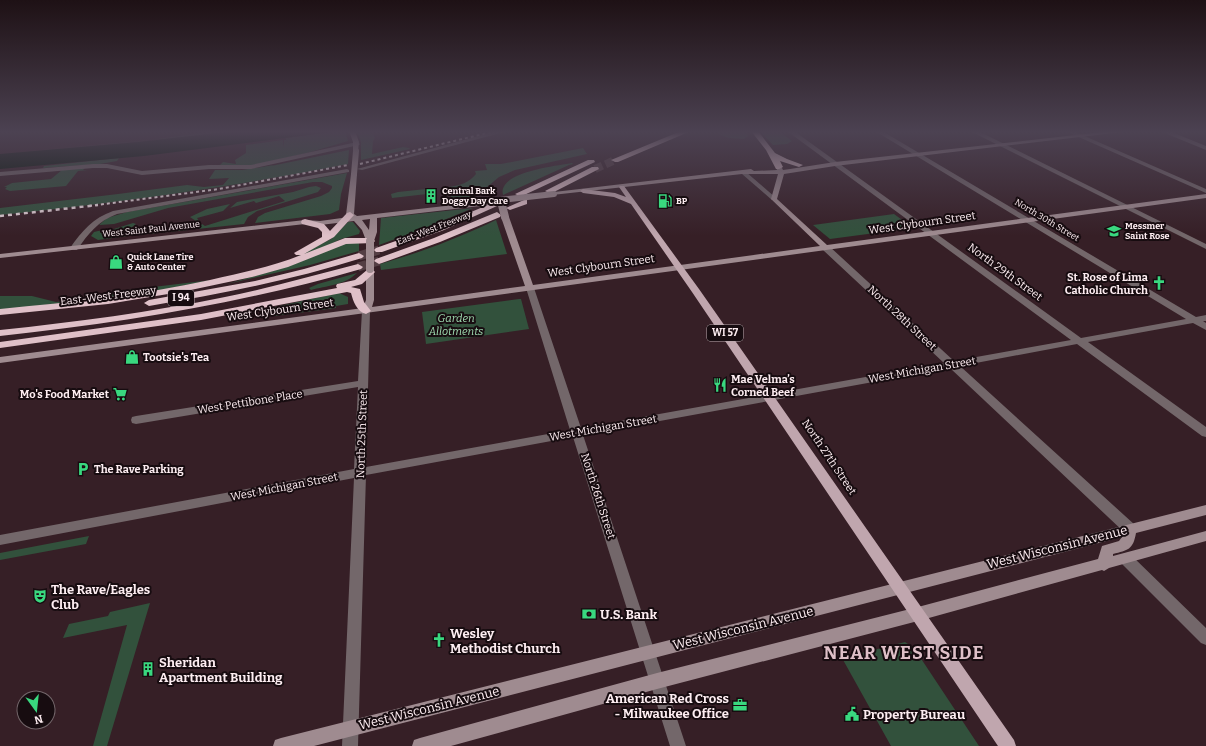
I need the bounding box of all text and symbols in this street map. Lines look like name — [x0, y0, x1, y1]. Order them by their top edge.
place label: Central Bark Doggy Day Care — [442, 186, 508, 206]
building icon: Central Bark Doggy Day Care — [423, 188, 439, 204]
fuel station icon: BP — [657, 193, 673, 209]
place label: BP — [676, 196, 688, 206]
street label: North 30th Street — [1013, 197, 1082, 244]
street label: East-West Freeway — [395, 209, 473, 247]
street label: West Clybourn Street — [868, 209, 976, 237]
street label: West Saint Paul Avenue — [102, 219, 200, 239]
place label: Messmer Saint Rose — [1125, 221, 1170, 241]
school or university icon: Messmer Saint Rose — [1106, 223, 1122, 239]
street label: North 29th Street — [965, 241, 1045, 303]
place label: Quick Lane Tire & Auto Center — [127, 252, 193, 272]
street label: West Clybourn Street — [547, 252, 655, 280]
shop icon: Quick Lane Tire & Auto Center — [108, 254, 124, 270]
place label: St. Rose of Lima Catholic Church — [1065, 271, 1149, 297]
church icon: St. Rose of Lima Catholic Church — [1151, 275, 1167, 291]
street label: North 28th Street — [865, 283, 939, 353]
street label: East-West Freeway — [59, 284, 157, 308]
road number: I 94 — [168, 290, 194, 306]
street label: West Clybourn Street — [226, 296, 334, 324]
park label: Garden Allotments — [428, 312, 483, 338]
road number: WI 57 — [707, 325, 743, 341]
shop icon: Tootsie's Tea — [124, 349, 140, 365]
place label: Tootsie's Tea — [143, 351, 210, 364]
street label: West Michigan Street — [867, 354, 977, 386]
place label: Mae Velma’s Corned Beef — [731, 373, 795, 399]
restaurant icon: Mae Velma’s Corned Beef — [712, 377, 728, 393]
supermarket icon: Mo's Food Market — [112, 386, 128, 402]
street label: West Pettibone Place — [196, 387, 304, 417]
place label: Mo's Food Market — [20, 388, 110, 401]
street label: North 25th Street — [354, 390, 370, 478]
street label: West Michigan Street — [548, 412, 658, 444]
street label: North 27th Street — [799, 417, 859, 497]
street label: North 26th Street — [578, 452, 618, 540]
parking icon: The Rave Parking — [75, 461, 91, 477]
place label: The Rave Parking — [94, 463, 184, 476]
street label: West Michigan Street — [229, 470, 339, 504]
street label: West Wisconsin Avenue — [985, 522, 1129, 572]
place label: The Rave/Eagles Club — [51, 582, 150, 612]
theatre icon: The Rave/Eagles Club — [32, 588, 48, 604]
street label: West Wisconsin Avenue — [671, 603, 815, 653]
bank icon: U.S. Bank — [581, 606, 597, 622]
place label: U.S. Bank — [600, 607, 657, 622]
place label: Wesley Methodist Church — [450, 626, 561, 656]
church icon: Wesley Methodist Church — [431, 632, 447, 648]
district label: NEAR WEST SIDE — [824, 642, 985, 664]
place label: Sheridan Apartment Building — [159, 655, 283, 685]
building icon: Sheridan Apartment Building — [140, 661, 156, 677]
street label: West Wisconsin Avenue — [357, 683, 501, 733]
north arrow — [16, 690, 56, 730]
place label: American Red Cross - Milwaukee Office — [606, 691, 729, 721]
office icon: American Red Cross - Milwaukee Office — [732, 697, 748, 713]
public building icon: Property Bureau — [844, 706, 860, 722]
place label: Property Bureau — [863, 707, 965, 722]
text: N — [32, 712, 44, 727]

